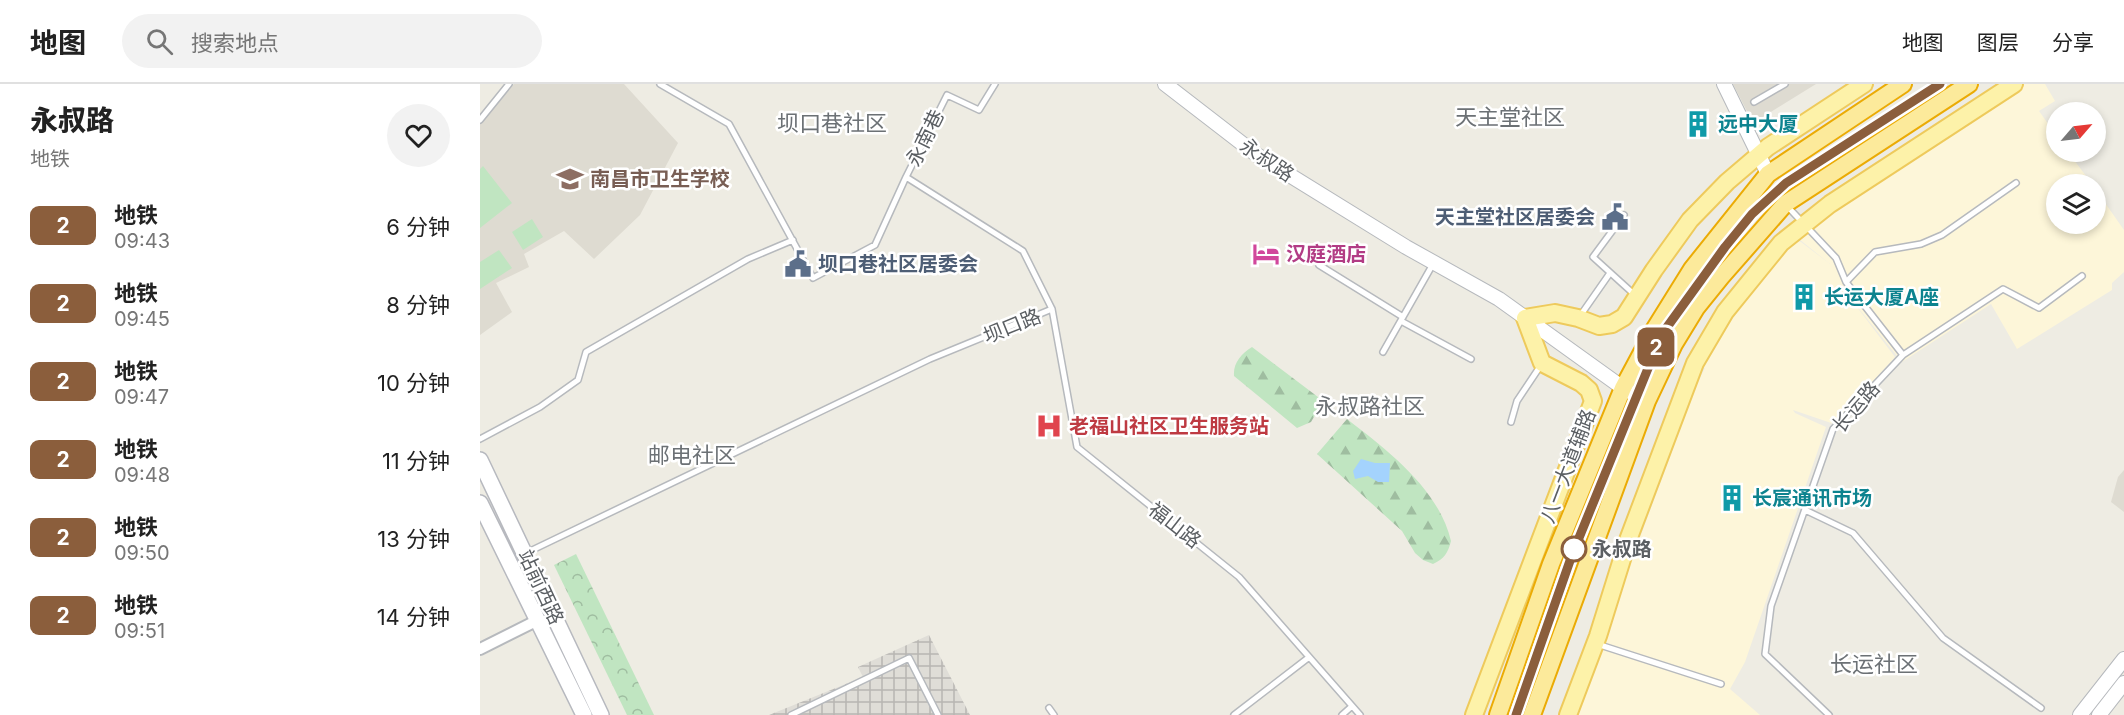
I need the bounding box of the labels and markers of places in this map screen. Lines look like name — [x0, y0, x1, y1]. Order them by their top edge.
building icon: 远中大厦 — [1683, 109, 1713, 139]
place label: 远中大厦 — [1718, 112, 1798, 136]
school or university icon: 南昌市卫生学校 — [555, 164, 585, 194]
place label: 南昌市卫生学校 — [590, 167, 730, 191]
public building icon: 天主堂社区居委会 — [1600, 202, 1630, 232]
place label: 天主堂社区居委会 — [1435, 205, 1595, 229]
hotel icon: 汉庭酒店 — [1251, 239, 1281, 269]
place label: 汉庭酒店 — [1286, 242, 1366, 266]
public building icon: 坝口巷社区居委会 — [783, 249, 813, 279]
place label: 坝口巷社区居委会 — [818, 252, 978, 276]
building icon: 长运大厦A座 — [1789, 282, 1819, 312]
place label: 长运大厦A座 — [1824, 285, 1939, 309]
hospital icon: 老福山社区卫生服务站 — [1034, 411, 1064, 441]
place label: 老福山社区卫生服务站 — [1069, 414, 1269, 438]
building icon: 长宸通讯市场 — [1717, 483, 1747, 513]
place label: 长宸通讯市场 — [1752, 486, 1872, 510]
marker: 永叔路 — [1561, 536, 1587, 562]
place label: 永叔路 — [1592, 537, 1652, 561]

